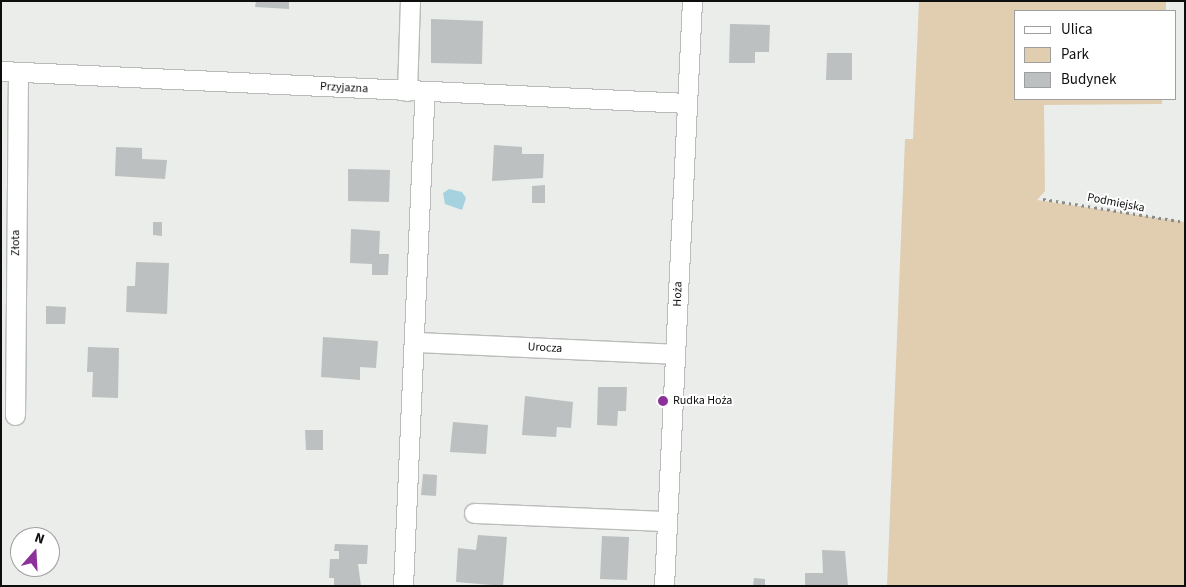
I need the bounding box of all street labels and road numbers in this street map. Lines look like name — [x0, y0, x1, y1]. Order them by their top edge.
street label: Przyjazna — [320, 80, 368, 96]
street label: Podmiejska — [1086, 190, 1146, 216]
street label: Złota — [9, 230, 23, 256]
street label: Hoża — [670, 281, 686, 307]
street label: Urocza — [527, 340, 563, 356]

